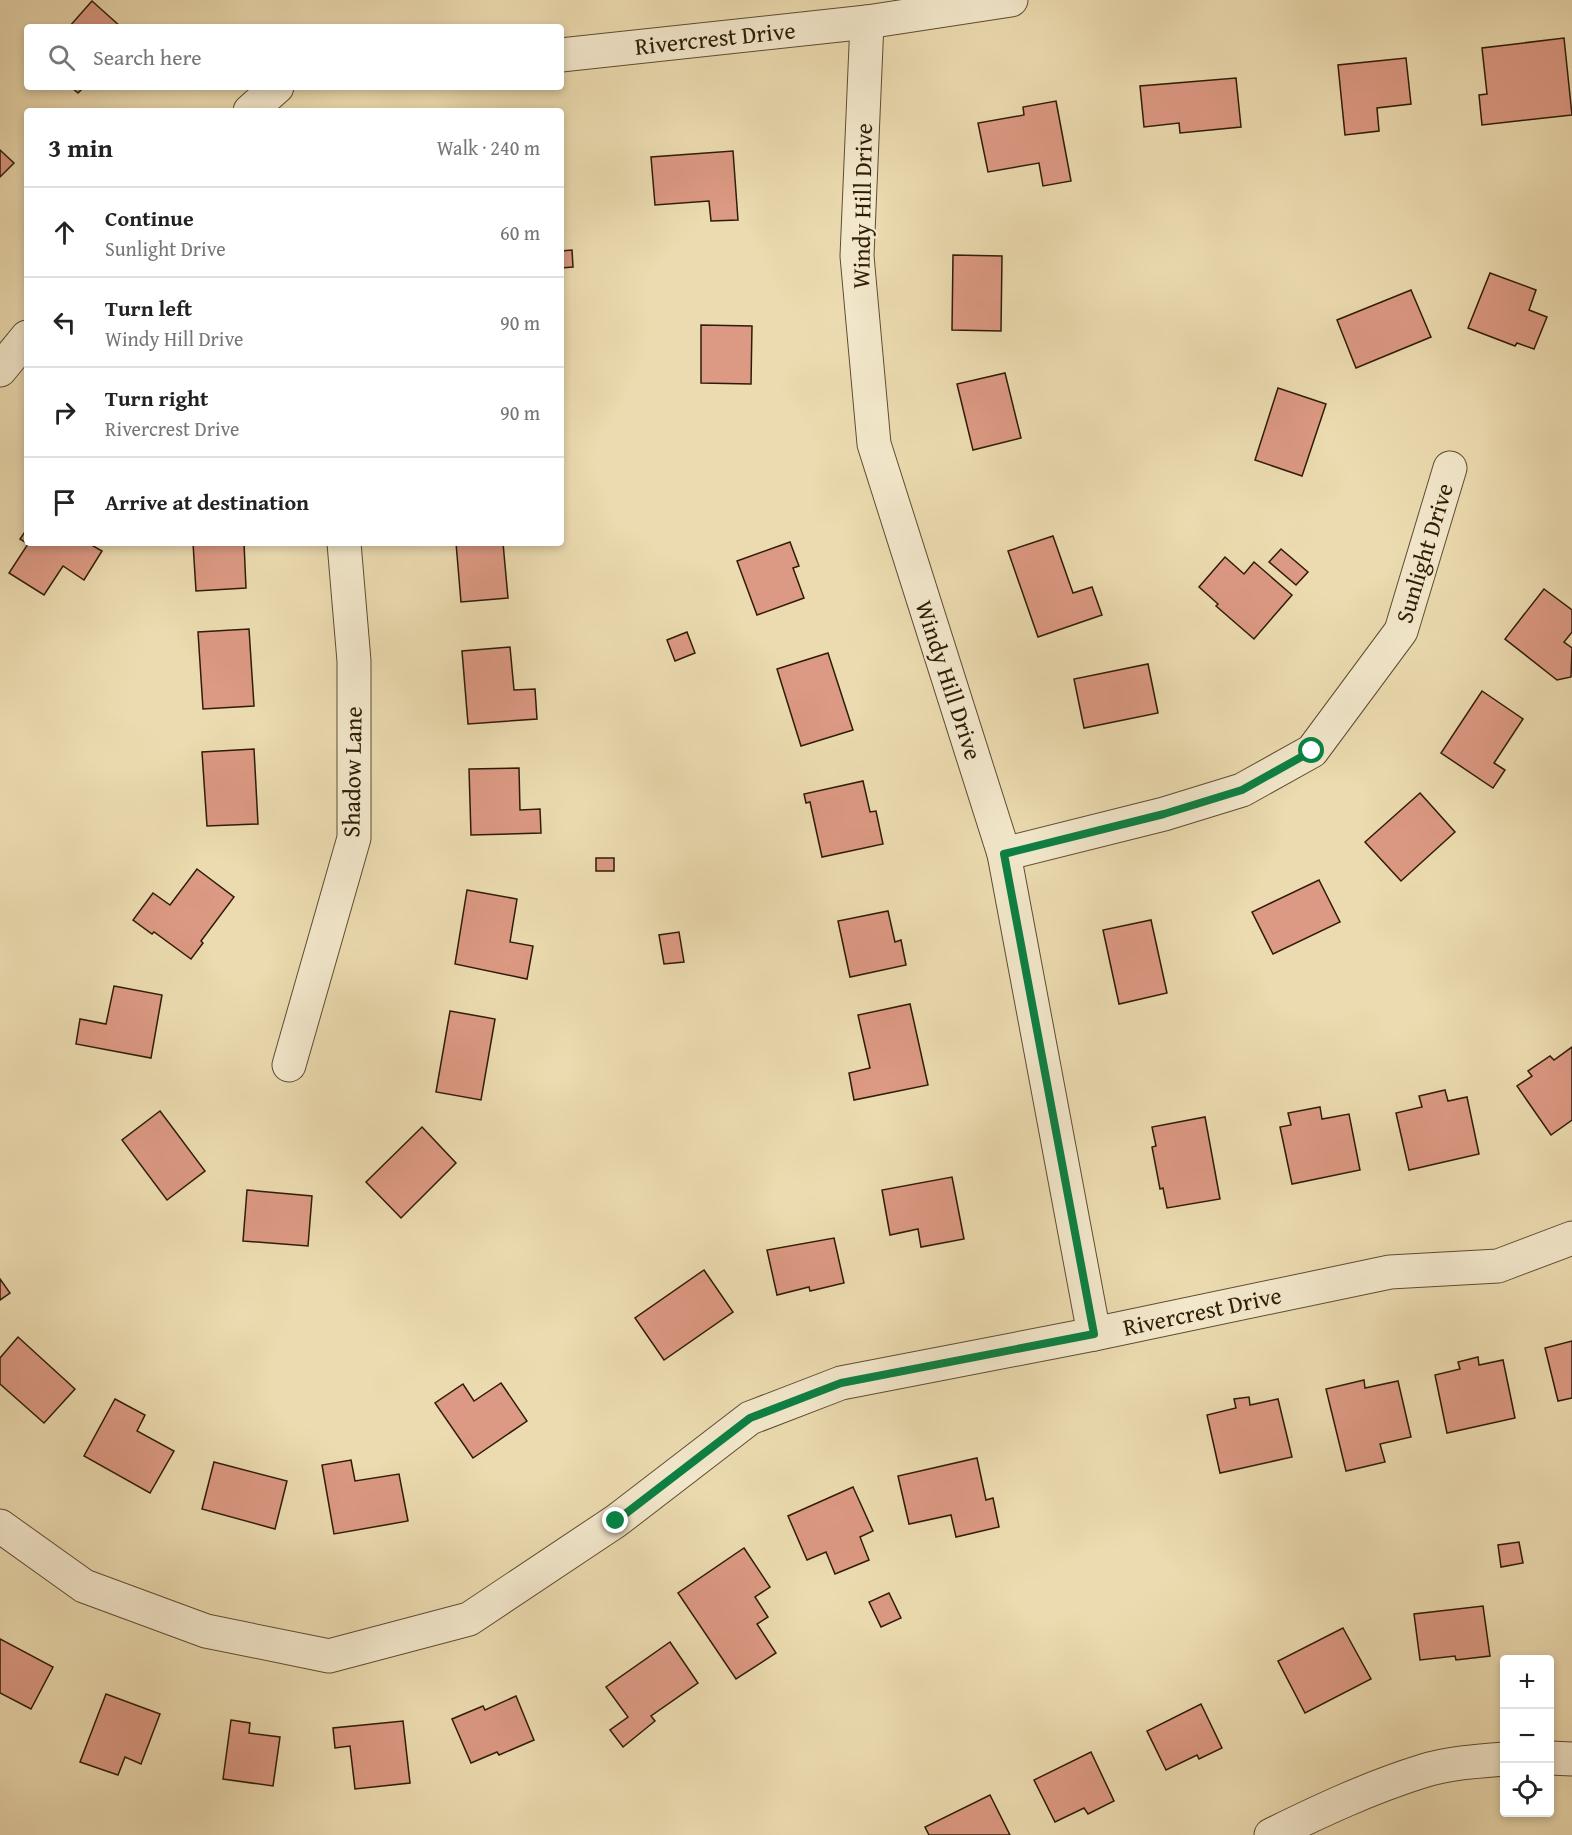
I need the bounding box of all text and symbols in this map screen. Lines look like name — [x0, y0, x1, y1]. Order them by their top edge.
street label: Rivercrest Drive — [633, 12, 797, 64]
search box — [24, 24, 564, 90]
icon: search — [45, 41, 78, 74]
text: Search here — [93, 41, 202, 73]
street label: Windy Hill Drive — [843, 123, 881, 289]
text: 3 min — [48, 128, 113, 167]
text: Walk · 240 m — [437, 133, 540, 162]
text: Continue — [105, 202, 194, 234]
icon: ahead — [48, 216, 81, 249]
text: 60 m — [500, 218, 540, 247]
text: Sunlight Drive — [105, 234, 226, 263]
text: Turn left — [105, 292, 192, 324]
icon: left — [48, 306, 81, 339]
text: 90 m — [500, 308, 540, 337]
text: Windy Hill Drive — [105, 324, 243, 353]
text: Turn right — [105, 382, 208, 414]
icon: right — [48, 396, 81, 429]
text: 90 m — [500, 398, 540, 427]
text: Rivercrest Drive — [105, 414, 239, 443]
street label: Sunlight Drive — [1386, 479, 1462, 627]
icon: arrive — [48, 486, 81, 519]
text: Arrive at destination — [105, 486, 309, 518]
street label: Windy Hill Drive — [907, 596, 991, 764]
street label: Shadow Lane — [333, 706, 371, 838]
route start — [1298, 737, 1324, 763]
street label: Rivercrest Drive — [1119, 1277, 1285, 1345]
route end — [602, 1507, 628, 1533]
map controls — [1500, 1655, 1554, 1817]
button: + — [1500, 1655, 1554, 1709]
button: − — [1500, 1709, 1554, 1763]
button: locate — [1500, 1763, 1554, 1817]

